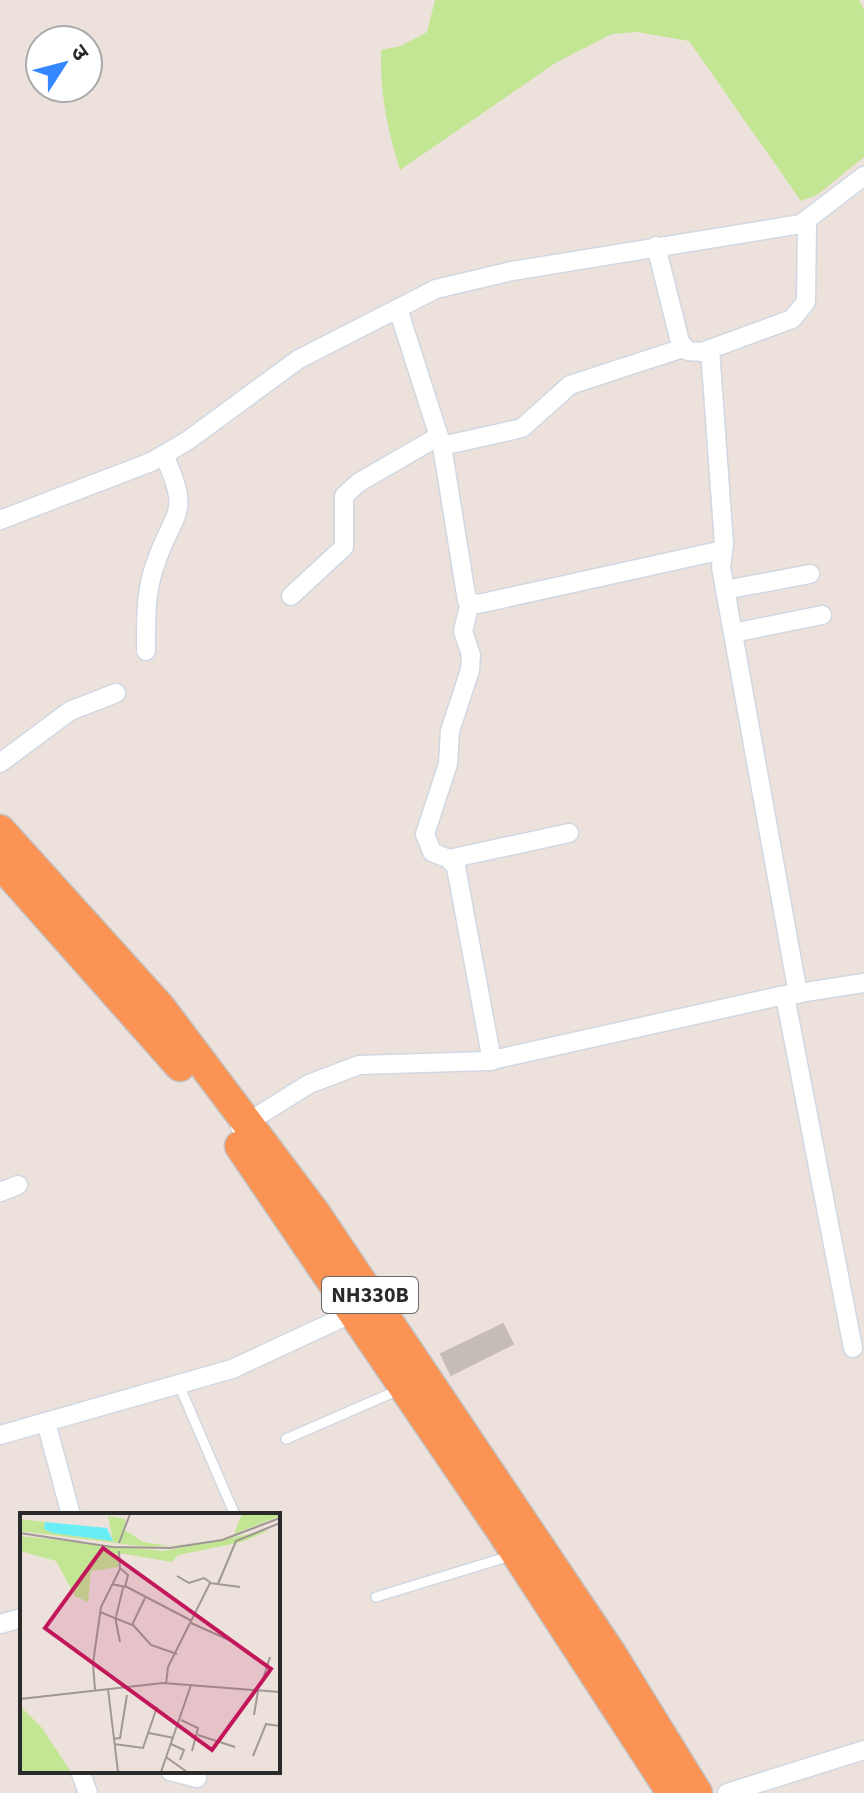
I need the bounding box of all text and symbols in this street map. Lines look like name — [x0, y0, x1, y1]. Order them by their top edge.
north arrow — [24, 24, 104, 104]
text: उ — [63, 38, 97, 68]
road number: NH330B — [322, 1277, 418, 1313]
inset map — [20, 1513, 280, 1773]

